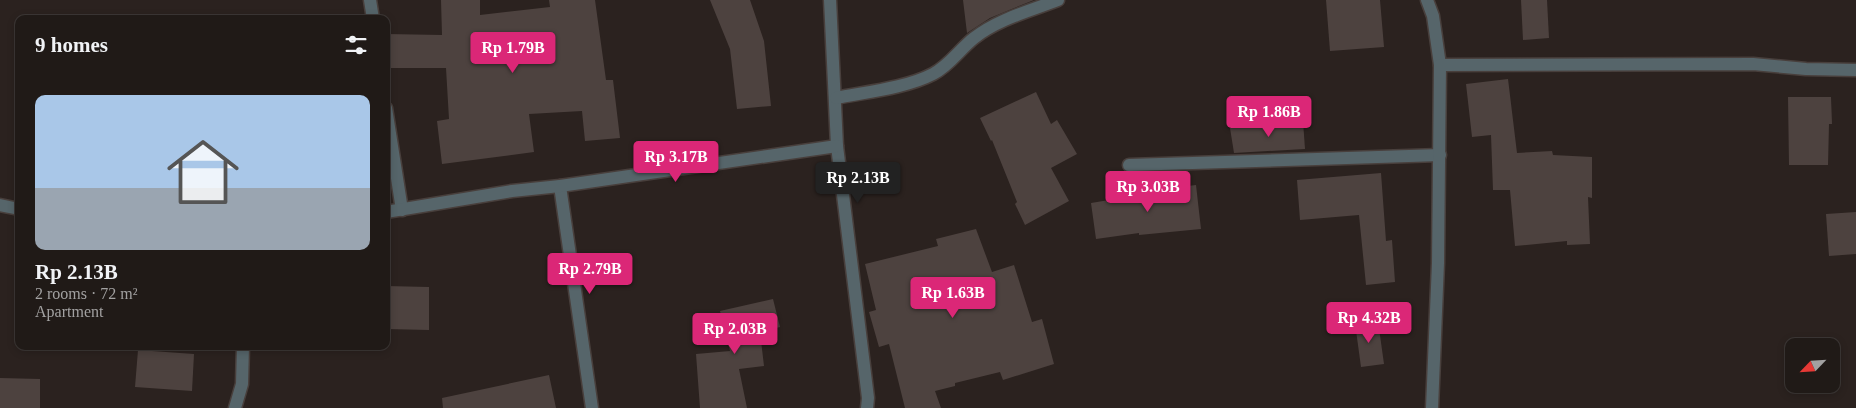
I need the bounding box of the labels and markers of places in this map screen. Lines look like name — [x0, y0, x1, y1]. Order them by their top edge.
pin: Rp 1.79B — [461, 32, 565, 74]
pin: Rp 1.86B — [1217, 96, 1321, 138]
pin: Rp 3.17B — [624, 140, 728, 183]
pin: Rp 2.13B — [806, 162, 910, 204]
pin: Rp 3.03B — [1096, 170, 1200, 213]
pin: Rp 2.79B — [538, 252, 642, 295]
pin: Rp 1.63B — [901, 276, 1005, 319]
pin: Rp 4.32B — [1317, 302, 1421, 344]
pin: Rp 2.03B — [683, 312, 787, 355]

